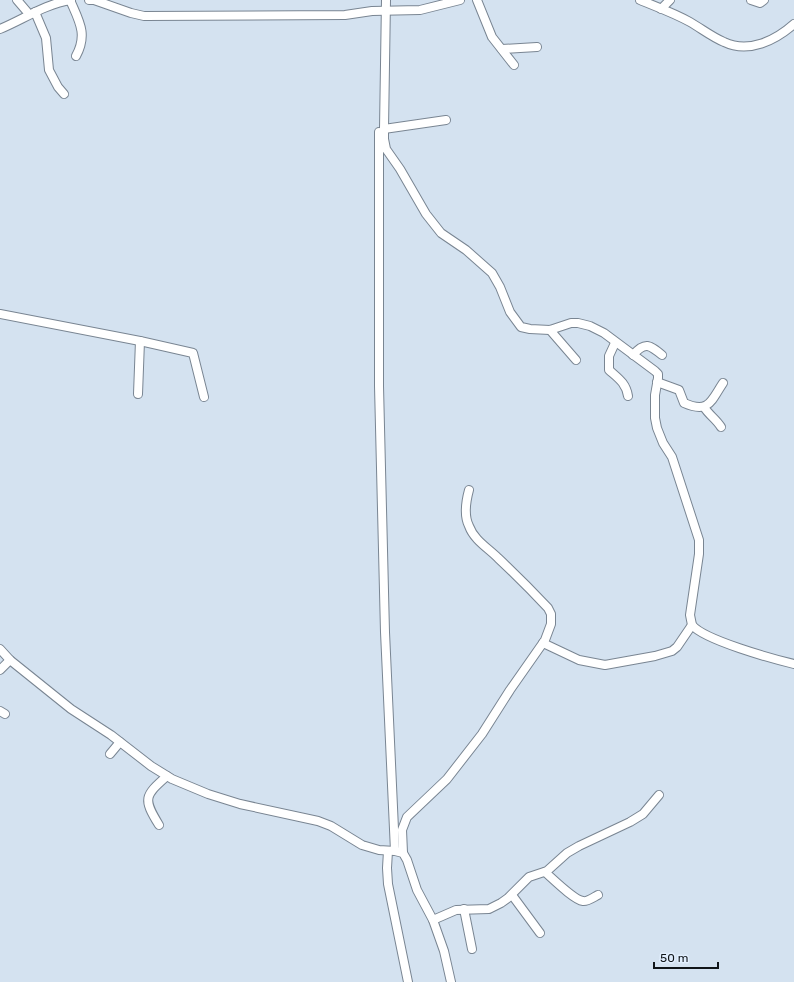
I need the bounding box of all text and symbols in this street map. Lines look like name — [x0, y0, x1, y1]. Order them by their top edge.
scale bar — [654, 944, 718, 970]
text: 50 m — [660, 951, 688, 965]

